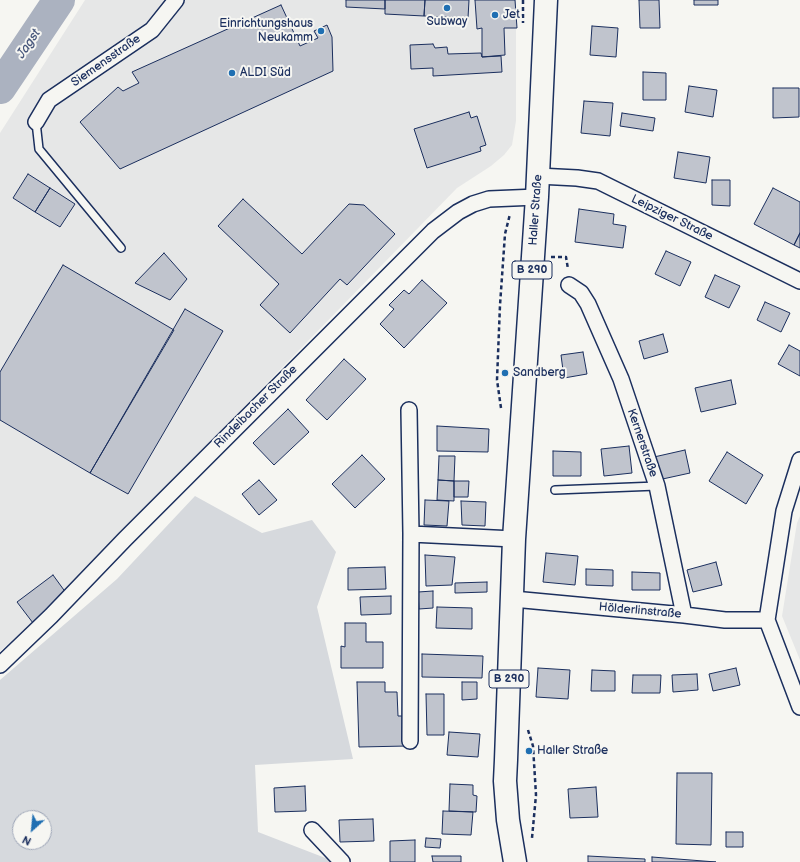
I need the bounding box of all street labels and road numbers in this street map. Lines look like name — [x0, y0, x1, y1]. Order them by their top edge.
street label: Siemensstraße — [69, 32, 143, 90]
street label: Haller Straße — [526, 174, 546, 246]
street label: Leipziger Straße — [629, 192, 715, 244]
road number: B 290 — [512, 261, 552, 279]
street label: Rindelbacher Straße — [211, 362, 301, 452]
street label: Kernerstraße — [624, 407, 660, 479]
street label: Hölderlinstraße — [598, 600, 682, 622]
road number: B 290 — [489, 670, 529, 688]

